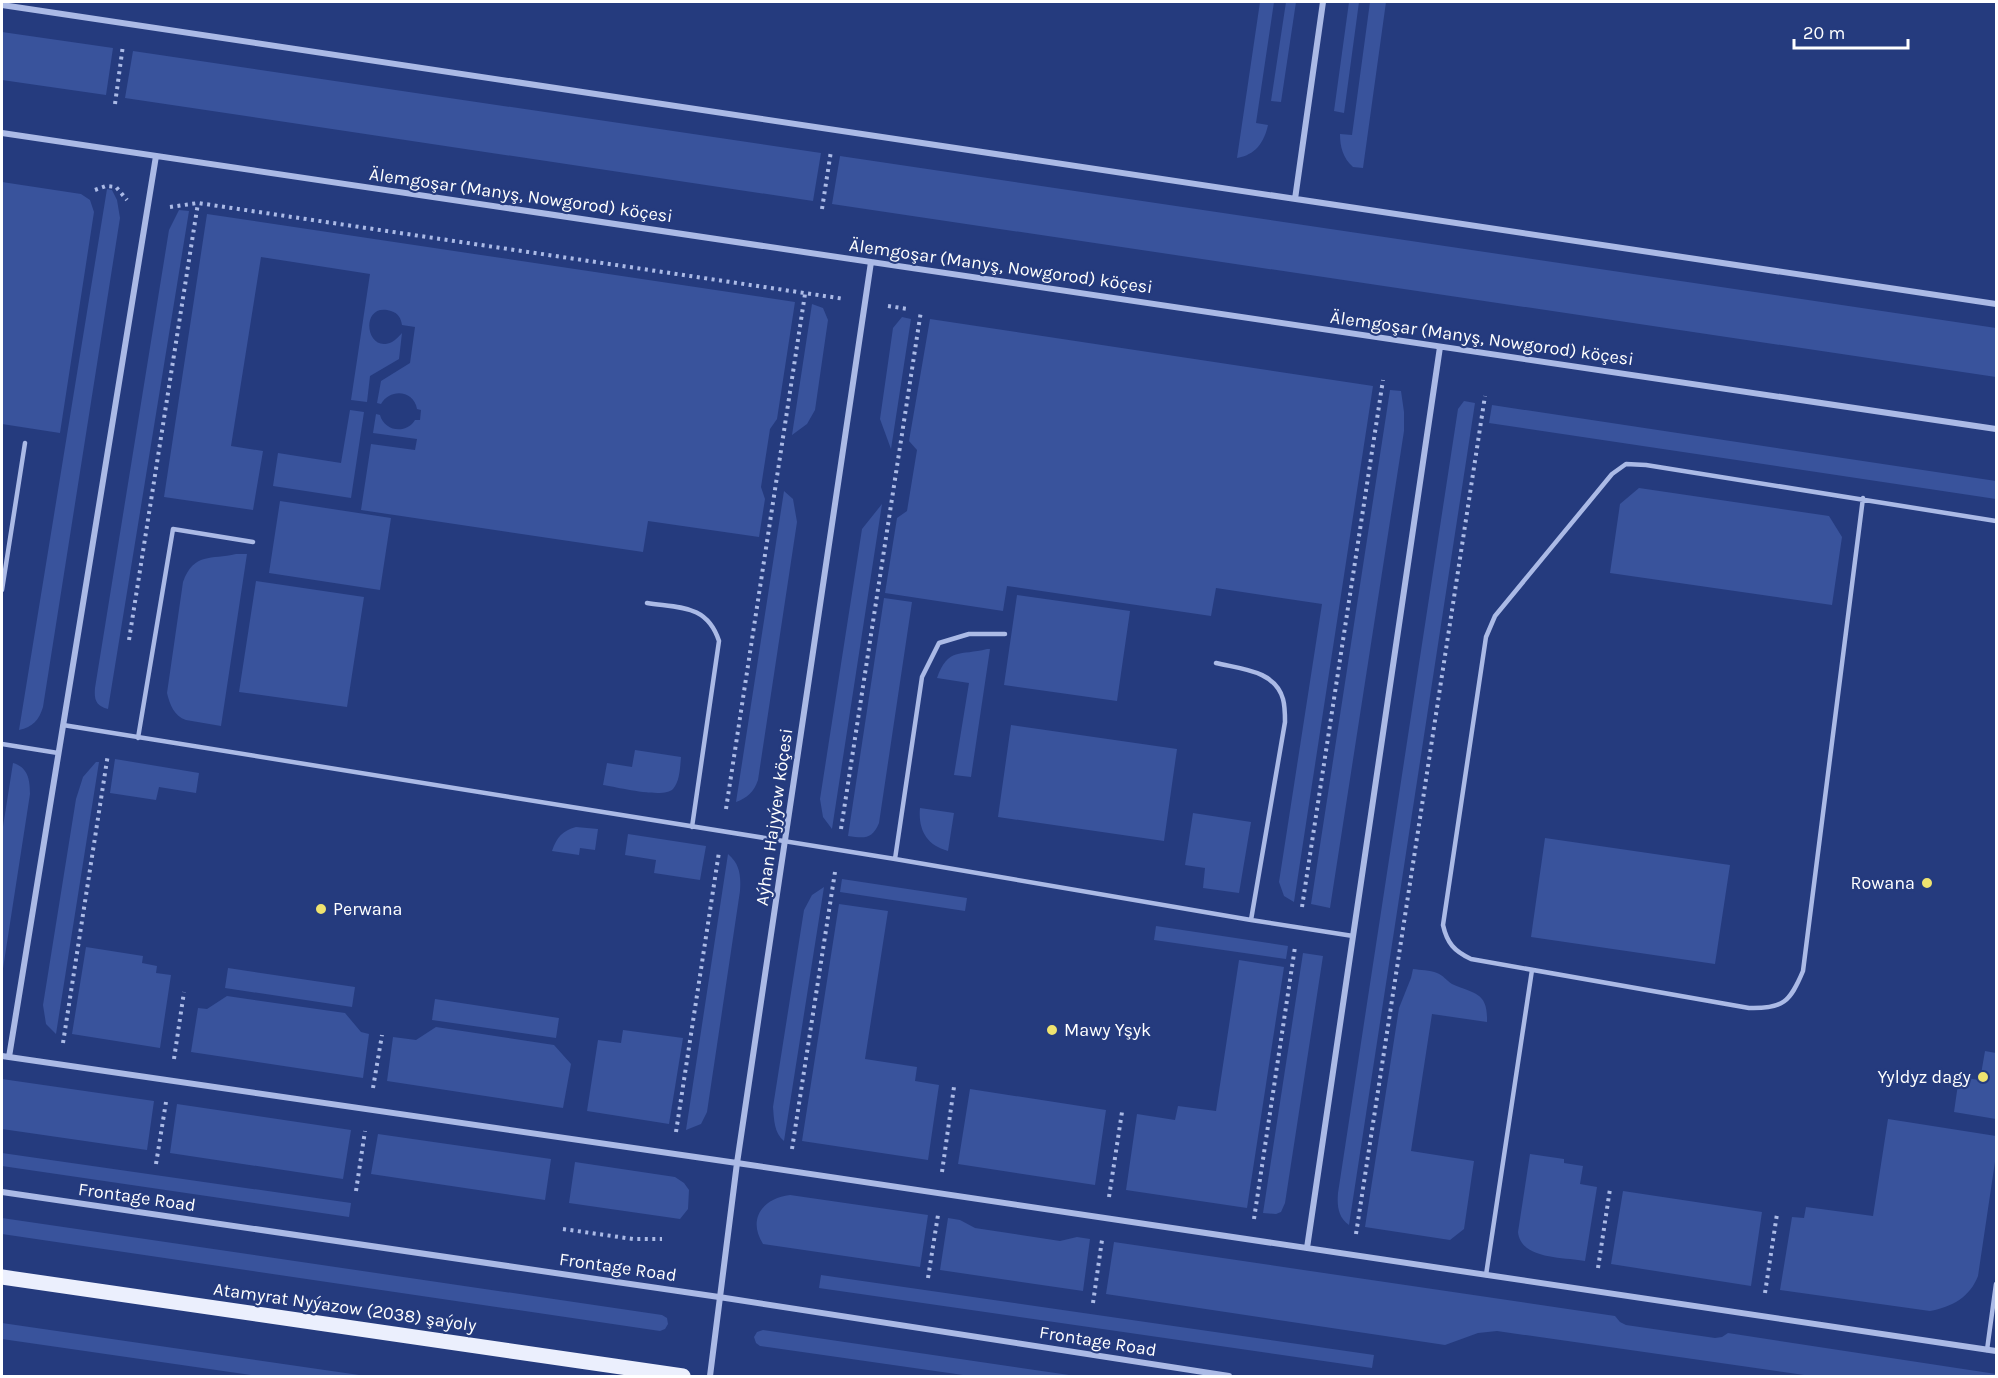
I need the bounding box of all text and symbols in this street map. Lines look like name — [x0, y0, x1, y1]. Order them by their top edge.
scale bar — [1794, 12, 1908, 50]
text: 20 m — [1803, 22, 1845, 44]
street label: Älemgoşar (Manyş, Nowgorod) köçesi — [368, 163, 674, 227]
street label: Älemgoşar (Manyş, Nowgorod) köçesi — [848, 234, 1154, 298]
street label: Älemgoşar (Manyş, Nowgorod) köçesi — [1329, 306, 1635, 370]
street label: Aýhan Hajyýew köçesi — [751, 727, 797, 907]
place label: Rowana — [1850, 872, 1915, 894]
marker: Rowana — [1920, 876, 1934, 890]
place label: Perwana — [333, 898, 402, 920]
marker: Perwana — [314, 902, 328, 916]
place label: Mawy Yşyk — [1064, 1019, 1151, 1041]
marker: Mawy Yşyk — [1045, 1023, 1059, 1037]
place label: Yyldyz dagy — [1877, 1066, 1972, 1088]
marker: Yyldyz dagy — [1976, 1070, 1990, 1084]
street label: Frontage Road — [77, 1178, 197, 1216]
street label: Frontage Road — [558, 1248, 678, 1286]
street label: Atamyrat Nyýazow (2038) şaýoly — [212, 1278, 478, 1336]
street label: Frontage Road — [1038, 1321, 1158, 1361]

